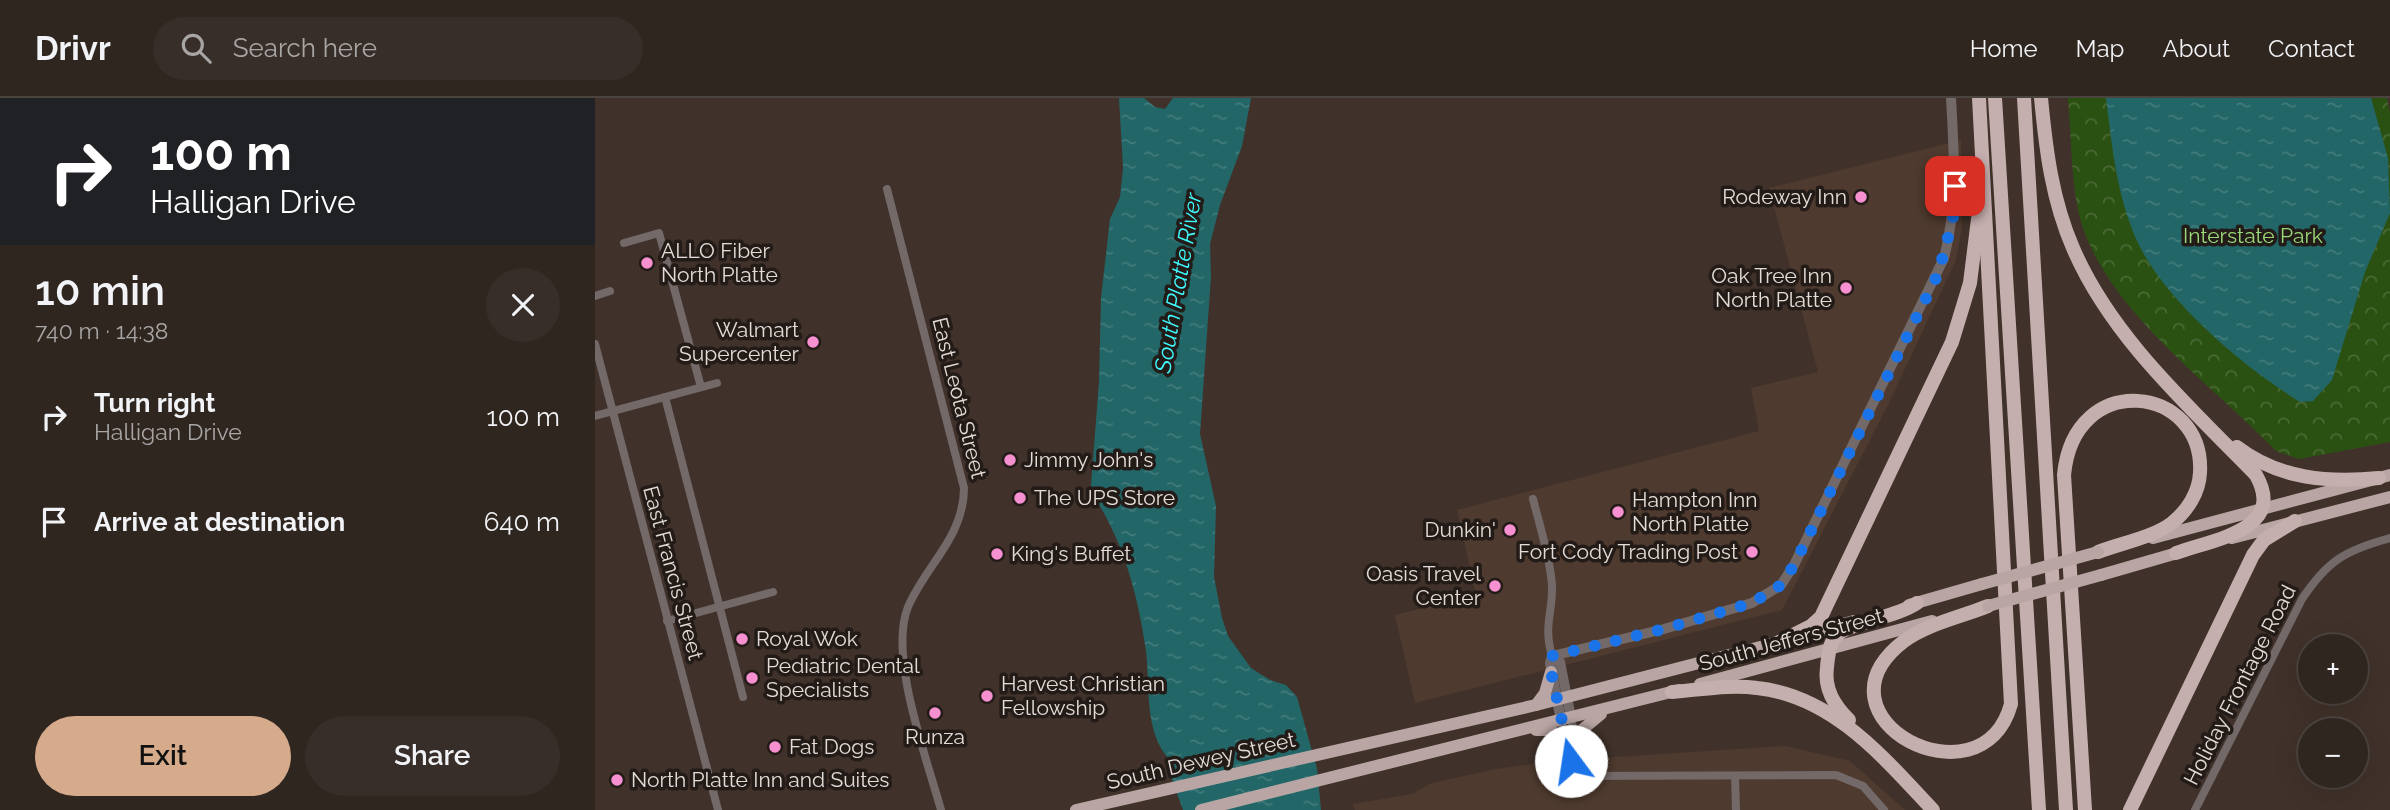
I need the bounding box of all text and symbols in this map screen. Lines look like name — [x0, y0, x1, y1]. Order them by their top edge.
search box — [153, 17, 643, 80]
text: Drivr — [35, 29, 111, 68]
icon: search — [177, 29, 215, 67]
text: Search here — [233, 33, 377, 63]
text: Home — [1970, 34, 2038, 63]
text: Map — [2076, 34, 2124, 63]
text: About — [2162, 34, 2230, 63]
text: Contact — [2268, 34, 2355, 63]
text: 100 m — [150, 124, 292, 181]
icon: right — [35, 126, 126, 217]
pin — [1925, 156, 1985, 216]
icon: arrive — [1936, 167, 1974, 205]
text: Halligan Drive — [150, 183, 356, 220]
place label: Rodeway Inn — [1722, 184, 1847, 209]
marker: Rodeway Inn — [1853, 189, 1869, 205]
water label: South Platte River — [1148, 190, 1207, 376]
park label: Interstate Park — [2183, 223, 2323, 248]
place label: ALLO Fiber North Platte — [661, 238, 778, 287]
marker: ALLO Fiber North Platte — [639, 255, 655, 271]
place label: Oak Tree Inn North Platte — [1711, 263, 1832, 312]
text: 10 min — [35, 266, 165, 315]
button: close — [486, 268, 560, 342]
marker: Oak Tree Inn North Platte — [1838, 280, 1854, 296]
street label: East Leota Street — [927, 315, 992, 481]
text: 740 m · 14:38 — [35, 317, 168, 344]
place label: Walmart Supercenter — [679, 317, 800, 366]
marker: Walmart Supercenter — [805, 334, 821, 350]
text: Turn right — [94, 388, 215, 418]
icon: right — [35, 398, 73, 436]
text: 100 m — [487, 402, 560, 432]
text: Halligan Drive — [94, 418, 242, 445]
place label: Jimmy John's — [1024, 447, 1153, 472]
marker: Jimmy John's — [1002, 452, 1018, 468]
street label: East Francis Street — [638, 483, 709, 663]
place label: The UPS Store — [1034, 485, 1175, 510]
place label: Hampton Inn North Platte — [1632, 487, 1758, 536]
marker: The UPS Store — [1012, 490, 1028, 506]
icon: arrive — [35, 503, 73, 541]
marker: Hampton Inn North Platte — [1610, 504, 1626, 520]
text: Arrive at destination — [94, 507, 345, 537]
text: 640 m — [484, 507, 560, 537]
place label: Dunkin' — [1424, 517, 1496, 542]
marker: Dunkin' — [1502, 522, 1518, 538]
place label: Fort Cody Trading Post — [1518, 539, 1738, 564]
place label: King's Buffet — [1011, 541, 1131, 566]
marker: Fort Cody Trading Post — [1744, 544, 1760, 560]
marker: King's Buffet — [989, 546, 1005, 562]
place label: Oasis Travel Center — [1366, 561, 1482, 610]
marker: Oasis Travel Center — [1487, 578, 1503, 594]
street label: Holiday Frontage Road — [2178, 581, 2301, 789]
street label: South Jeffers Street — [1696, 603, 1885, 676]
place label: Royal Wok — [756, 626, 858, 651]
marker: Royal Wok — [734, 631, 750, 647]
map controls — [2298, 634, 2368, 788]
button: + — [2298, 634, 2368, 704]
place label: Pediatric Dental Specialists — [766, 653, 920, 702]
marker: Pediatric Dental Specialists — [744, 670, 760, 686]
place label: Harvest Christian Fellowship — [1001, 671, 1165, 720]
marker: Harvest Christian Fellowship — [979, 688, 995, 704]
marker: Runza — [927, 705, 943, 721]
button: Exit — [35, 716, 291, 796]
button: Share — [305, 716, 560, 796]
button: − — [2298, 718, 2368, 788]
place label: Runza — [905, 724, 965, 749]
position arrow — [1534, 724, 1608, 798]
street label: South Dewey Street — [1104, 727, 1297, 794]
place label: Fat Dogs — [789, 734, 874, 759]
marker: Fat Dogs — [767, 739, 783, 755]
place label: North Platte Inn and Suites — [631, 767, 890, 792]
marker: North Platte Inn and Suites — [609, 772, 625, 788]

